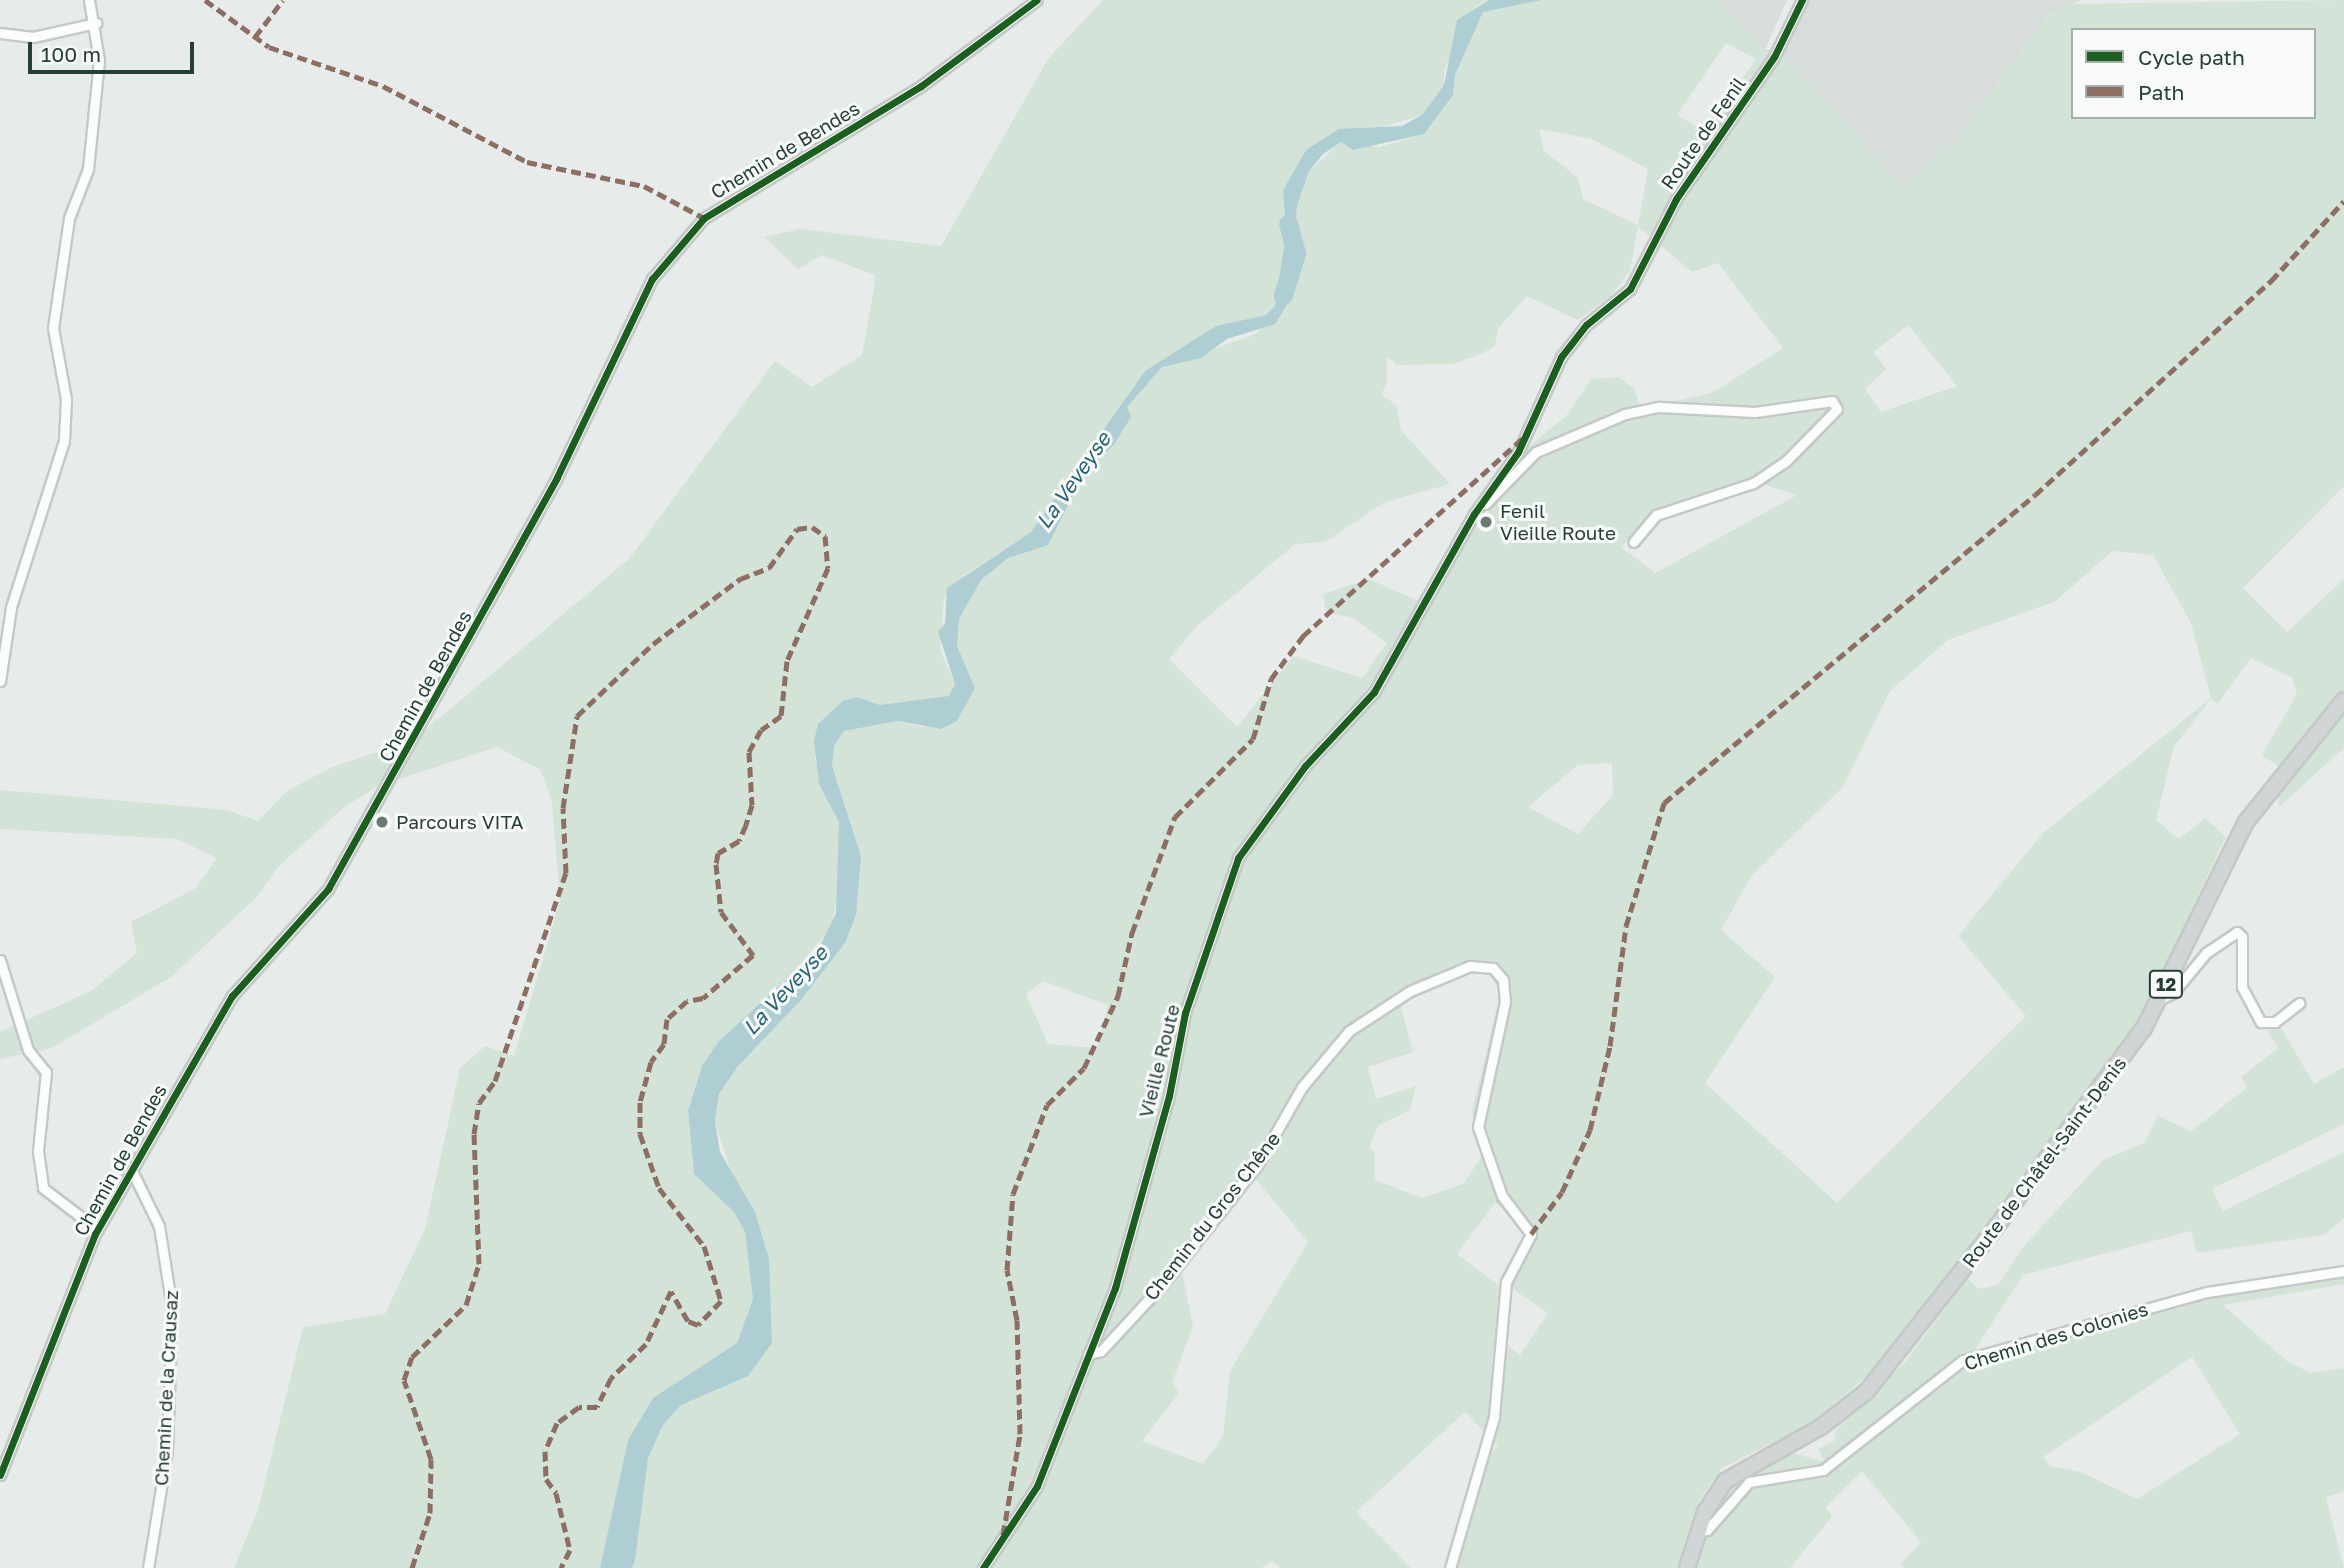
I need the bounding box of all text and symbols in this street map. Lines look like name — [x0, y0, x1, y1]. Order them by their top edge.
scale bar — [32, 28, 198, 72]
legend — [2071, 28, 2316, 119]
text: 100 m — [41, 41, 101, 67]
text: Cycle path — [2138, 44, 2245, 70]
street label: Route de Fenil — [1656, 73, 1750, 193]
text: Path — [2138, 79, 2185, 105]
street label: Chemin de Bendes — [706, 97, 864, 203]
water label: La Veveyse — [1031, 427, 1115, 533]
place label: Fenil Vieille Route — [1500, 500, 1616, 544]
marker: Fenil Vieille Route — [1478, 514, 1494, 530]
street label: Chemin de Bendes — [374, 606, 476, 766]
place label: Parcours VITA — [396, 811, 523, 833]
marker: Parcours VITA — [374, 814, 390, 830]
water label: La Veveyse — [738, 940, 832, 1040]
road number: 12 — [2148, 970, 2184, 999]
street label: Vieille Route — [1134, 1002, 1184, 1120]
street label: Route de Châtel-Saint-Denis — [1957, 1052, 2131, 1272]
street label: Chemin de Bendes — [69, 1080, 171, 1240]
street label: Chemin du Gros Chêne — [1139, 1127, 1285, 1305]
street label: Chemin de la Crausaz — [149, 1290, 183, 1486]
street label: Chemin des Colonies — [1961, 1297, 2151, 1375]

